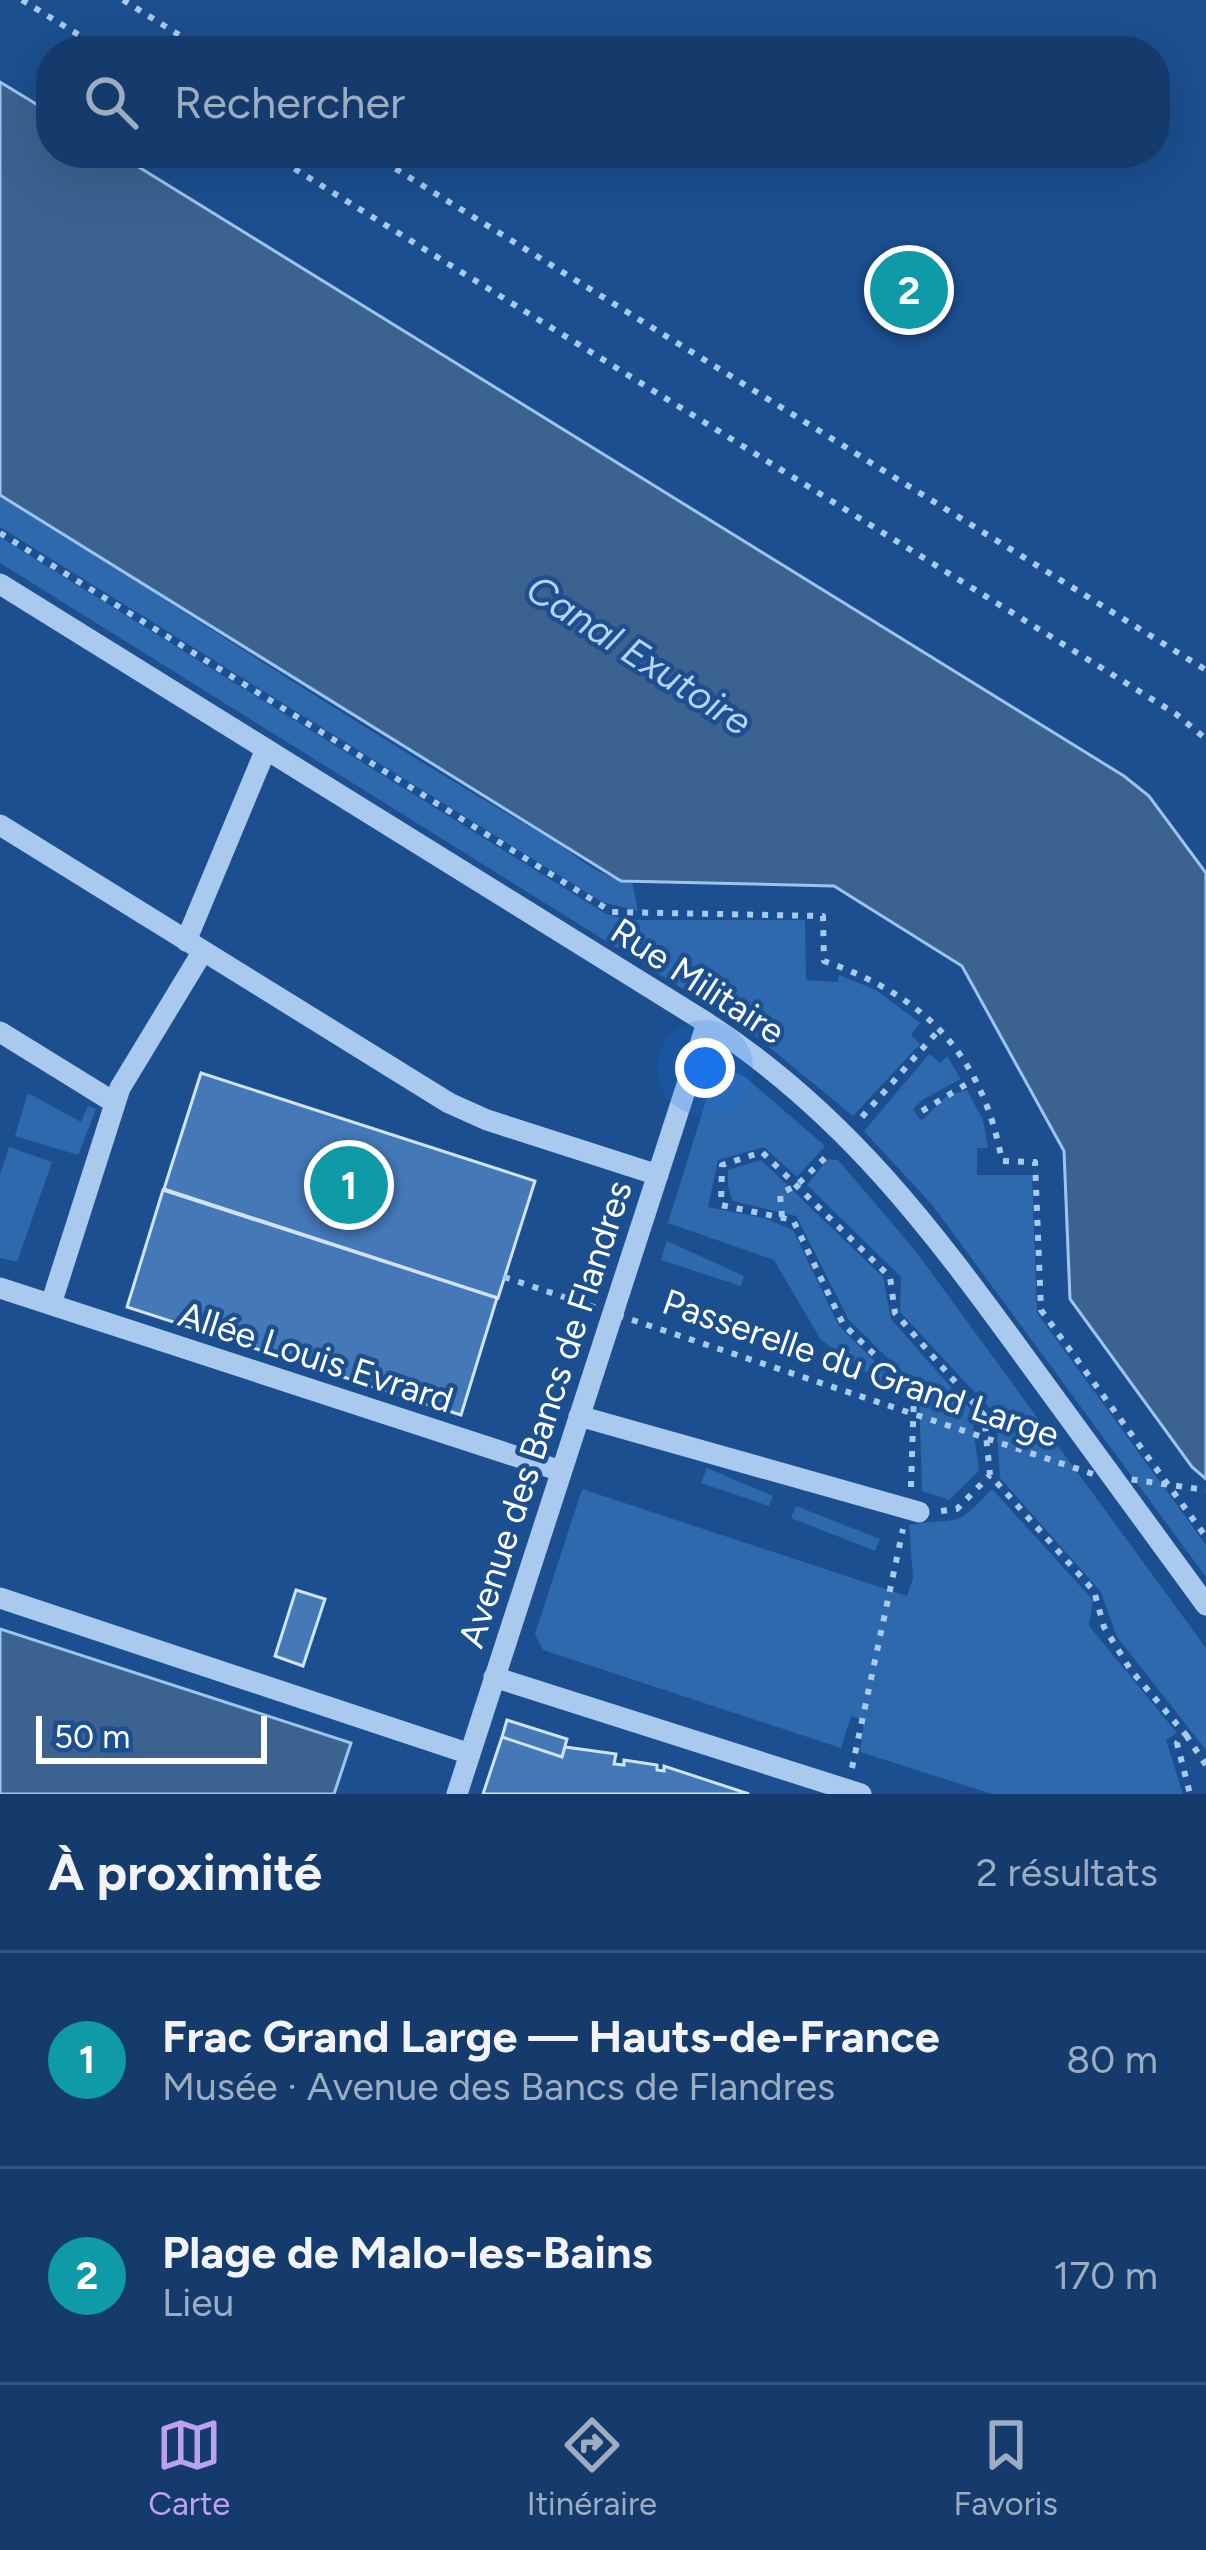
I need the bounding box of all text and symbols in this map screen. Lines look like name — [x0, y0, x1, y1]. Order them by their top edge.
search box — [36, 36, 1170, 168]
icon: search — [78, 69, 144, 135]
text: Rechercher — [174, 75, 405, 129]
pin: 2 — [870, 245, 948, 335]
water label: Canal Exutoire — [518, 565, 760, 745]
street label: Rue Militaire — [603, 909, 793, 1053]
your location — [675, 1038, 735, 1098]
pin: 1 — [310, 1140, 388, 1230]
street label: Avenue des Bancs de Flandres — [449, 1175, 641, 1653]
street label: Passerelle du Grand Large — [657, 1280, 1065, 1456]
street label: Allée Louis Evrard — [173, 1292, 459, 1422]
scale bar — [36, 1710, 267, 1763]
text: 50 m — [54, 1717, 130, 1756]
text: À proximité — [48, 1842, 322, 1903]
text: 2 résultats — [976, 1849, 1158, 1896]
text: Frac Grand Large — Hauts-de-France — [162, 2009, 940, 2063]
text: 1 — [79, 2036, 95, 2083]
text: 80 m — [1066, 2036, 1158, 2083]
text: Musée · Avenue des Bancs de Flandres — [162, 2063, 835, 2110]
text: Plage de Malo-les-Bains — [162, 2225, 653, 2279]
text: 2 — [76, 2252, 98, 2299]
text: 170 m — [1053, 2252, 1158, 2299]
text: Lieu — [162, 2279, 234, 2326]
tab: Carte — [148, 2412, 230, 2523]
tab: Itinéraire — [527, 2412, 657, 2523]
tab: Favoris — [953, 2412, 1058, 2523]

